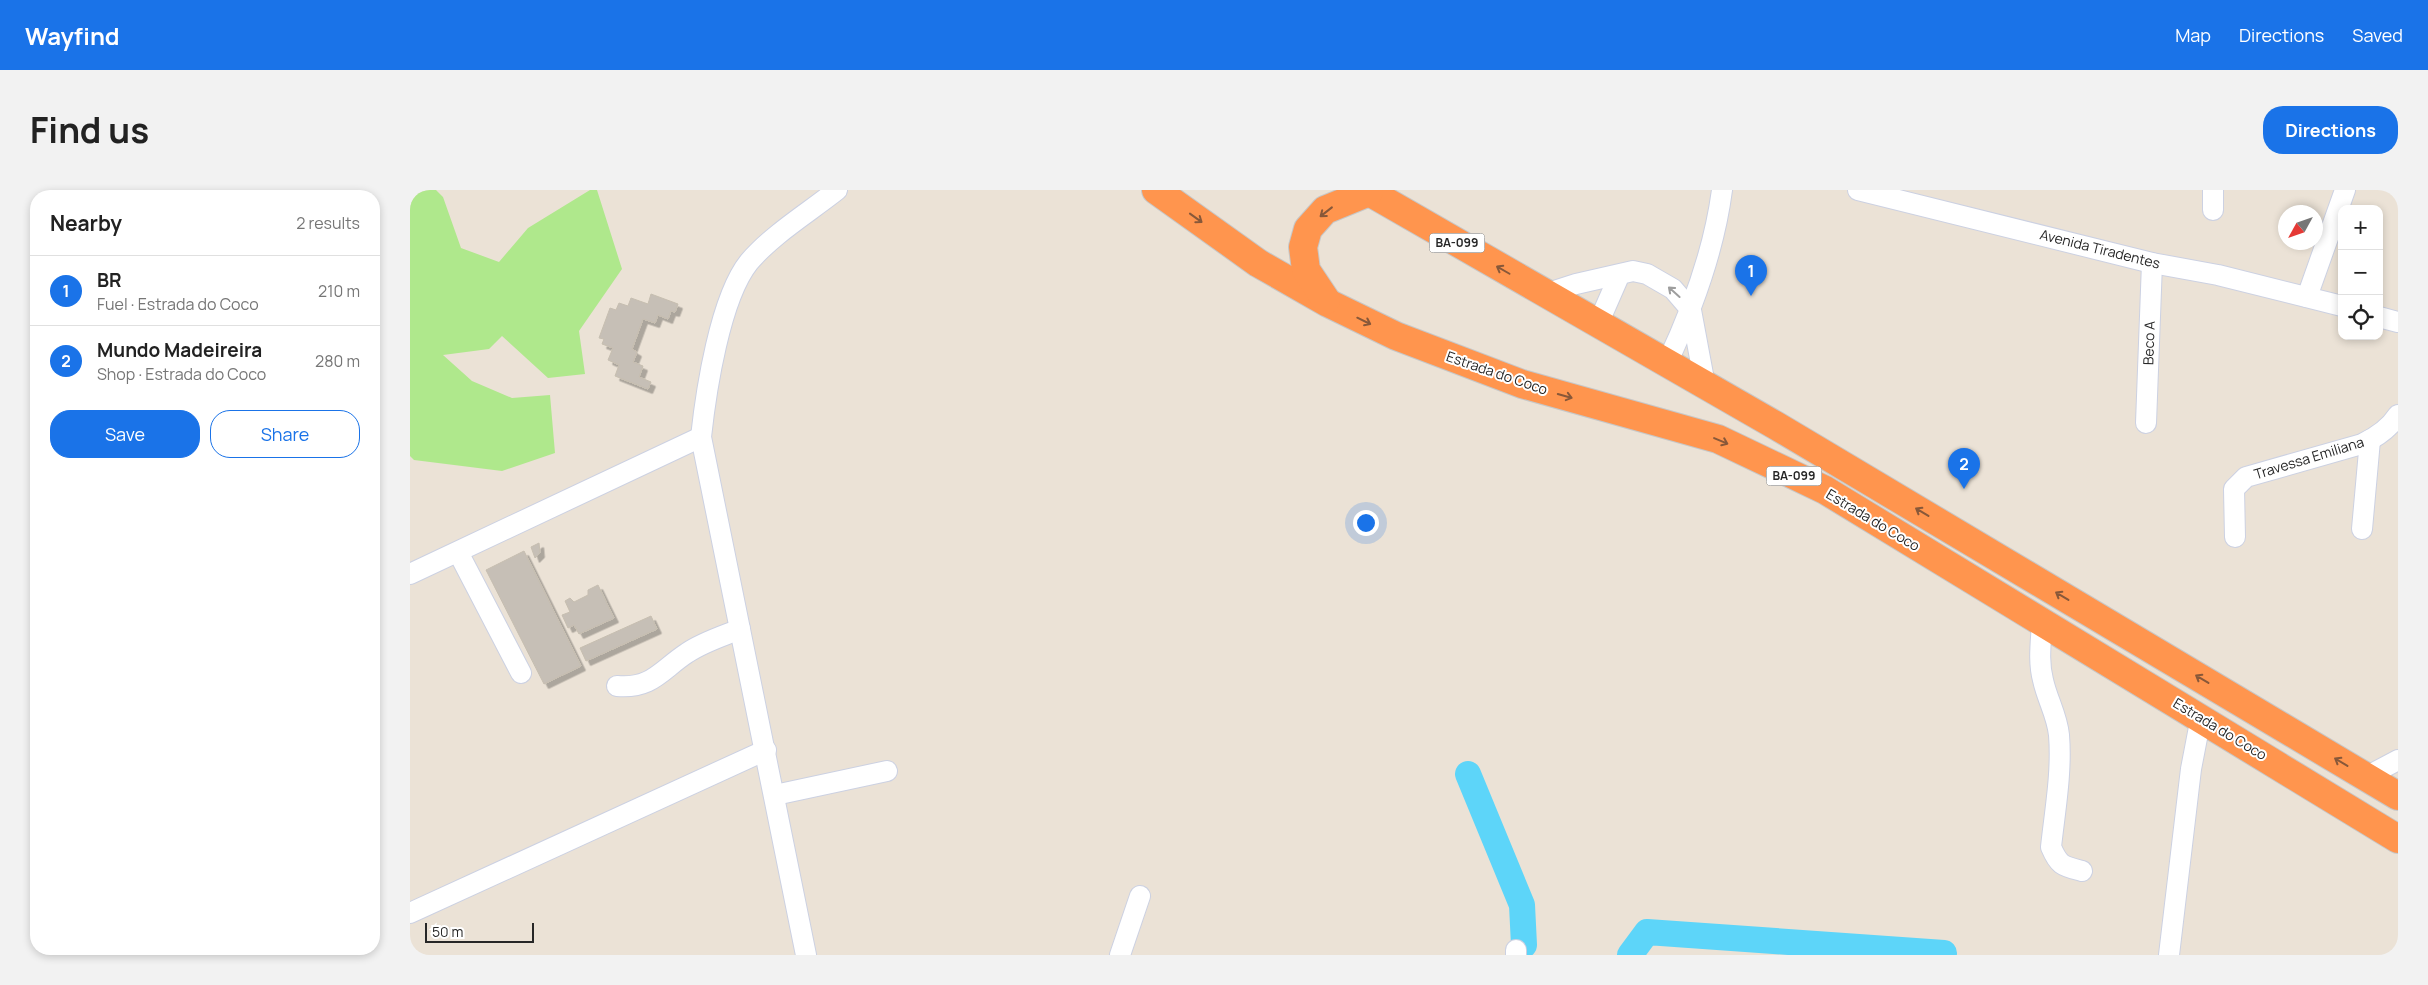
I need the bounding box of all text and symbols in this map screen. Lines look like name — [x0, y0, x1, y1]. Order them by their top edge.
text: Wayfind — [25, 19, 120, 52]
text: Map — [2175, 23, 2211, 47]
text: Directions — [2239, 23, 2324, 47]
text: Saved — [2352, 23, 2403, 47]
text: Find us — [30, 106, 149, 154]
button: Directions — [2263, 106, 2398, 154]
north arrow — [2278, 205, 2323, 250]
map controls — [2338, 205, 2383, 340]
button: + — [2338, 205, 2383, 250]
one-way arrow — [1319, 206, 1332, 217]
text: Nearby — [50, 209, 122, 237]
text: 2 results — [296, 212, 360, 234]
one-way arrow — [1189, 213, 1202, 224]
street label: Avenida Tiradentes — [2038, 224, 2162, 273]
road number: BA-099 — [1430, 234, 1484, 252]
button: − — [2338, 250, 2383, 295]
pin: 1 — [1735, 255, 1767, 296]
one-way arrow — [1496, 265, 1511, 274]
text: BR — [97, 267, 122, 293]
text: 1 — [62, 280, 70, 302]
text: 210 m — [318, 280, 360, 302]
one-way arrow — [1668, 286, 1681, 298]
text: Fuel · Estrada do Coco — [97, 293, 259, 315]
button: locate — [2338, 295, 2383, 340]
one-way arrow — [1356, 317, 1371, 326]
street label: Beco A — [2138, 320, 2159, 365]
text: Mundo Madeireira — [97, 337, 262, 363]
street label: Estrada do Coco — [1444, 346, 1550, 399]
text: 2 — [61, 350, 71, 372]
text: 280 m — [315, 350, 360, 372]
text: Shop · Estrada do Coco — [97, 363, 266, 385]
one-way arrow — [1557, 392, 1573, 402]
button: Save — [50, 410, 200, 458]
button: Share — [210, 410, 360, 458]
street label: Travessa Emiliana — [2252, 432, 2366, 483]
one-way arrow — [1713, 437, 1728, 447]
pin: 2 — [1948, 448, 1980, 489]
road number: BA-099 — [1766, 466, 1822, 486]
street label: Estrada do Coco — [1823, 484, 1924, 555]
one-way arrow — [1916, 507, 1930, 517]
your location — [1353, 510, 1379, 536]
one-way arrow — [2056, 590, 2070, 600]
one-way arrow — [2195, 673, 2209, 683]
street label: Estrada do Coco — [2170, 693, 2271, 764]
one-way arrow — [2335, 757, 2349, 767]
scale bar — [425, 920, 534, 943]
text: 50 m — [432, 922, 463, 941]

